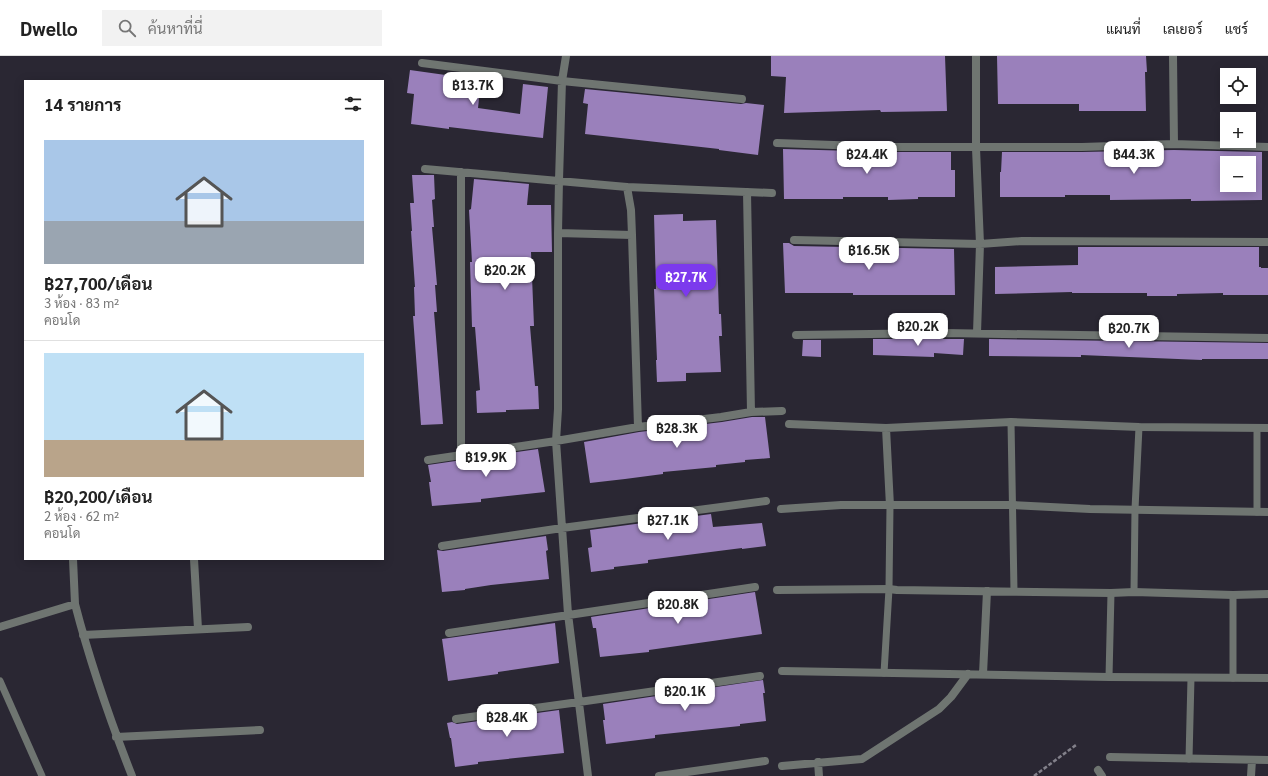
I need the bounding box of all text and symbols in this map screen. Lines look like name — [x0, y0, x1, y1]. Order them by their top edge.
search box — [102, 10, 382, 46]
text: Dwello — [20, 16, 78, 40]
icon: search — [116, 17, 138, 39]
text: ค้นหาที่นี่ — [148, 18, 203, 37]
text: แผนที่ — [1106, 19, 1141, 37]
text: เลเยอร์ — [1163, 19, 1203, 37]
text: แชร์ — [1225, 19, 1248, 37]
map controls — [1220, 68, 1256, 192]
button: locate — [1220, 68, 1256, 104]
pin: ฿13.7K — [440, 72, 506, 106]
text: ฿13.7K — [452, 76, 494, 93]
text: 14 รายการ — [44, 93, 122, 115]
icon: filters — [342, 93, 364, 115]
button: + — [1220, 112, 1256, 148]
pin: ฿24.4K — [834, 141, 900, 175]
pin: ฿44.3K — [1101, 141, 1167, 175]
text: ฿24.4K — [846, 145, 888, 162]
text: ฿44.3K — [1113, 145, 1155, 162]
button: − — [1220, 156, 1256, 192]
icon: home — [168, 166, 240, 238]
pin: ฿16.5K — [836, 237, 902, 271]
text: ฿16.5K — [848, 241, 890, 258]
pin: ฿20.2K — [472, 257, 538, 291]
text: ฿20.2K — [484, 261, 526, 278]
pin: ฿27.7K — [653, 264, 719, 298]
text: ฿27.7K — [665, 268, 707, 285]
text: ฿27,700/เดือน — [44, 272, 152, 294]
text: 3 ห้อง · 83 m² — [44, 294, 119, 311]
text: คอนโด — [44, 311, 80, 328]
pin: ฿20.2K — [885, 313, 951, 347]
pin: ฿20.7K — [1096, 315, 1162, 349]
text: ฿20.2K — [897, 317, 939, 334]
text: ฿20.7K — [1108, 319, 1150, 336]
icon: home — [168, 379, 240, 451]
pin: ฿28.3K — [644, 415, 710, 449]
text: ฿28.3K — [656, 419, 698, 436]
pin: ฿19.9K — [453, 444, 519, 478]
text: ฿19.9K — [465, 448, 507, 465]
text: ฿20,200/เดือน — [44, 485, 152, 507]
text: 2 ห้อง · 62 m² — [44, 507, 119, 524]
pin: ฿27.1K — [635, 507, 701, 541]
text: ฿27.1K — [647, 511, 689, 528]
text: คอนโด — [44, 524, 80, 541]
pin: ฿20.8K — [645, 591, 711, 625]
text: ฿20.8K — [657, 595, 699, 612]
pin: ฿20.1K — [652, 678, 718, 712]
text: ฿20.1K — [664, 682, 706, 699]
pin: ฿28.4K — [474, 704, 540, 738]
text: ฿28.4K — [486, 708, 528, 725]

